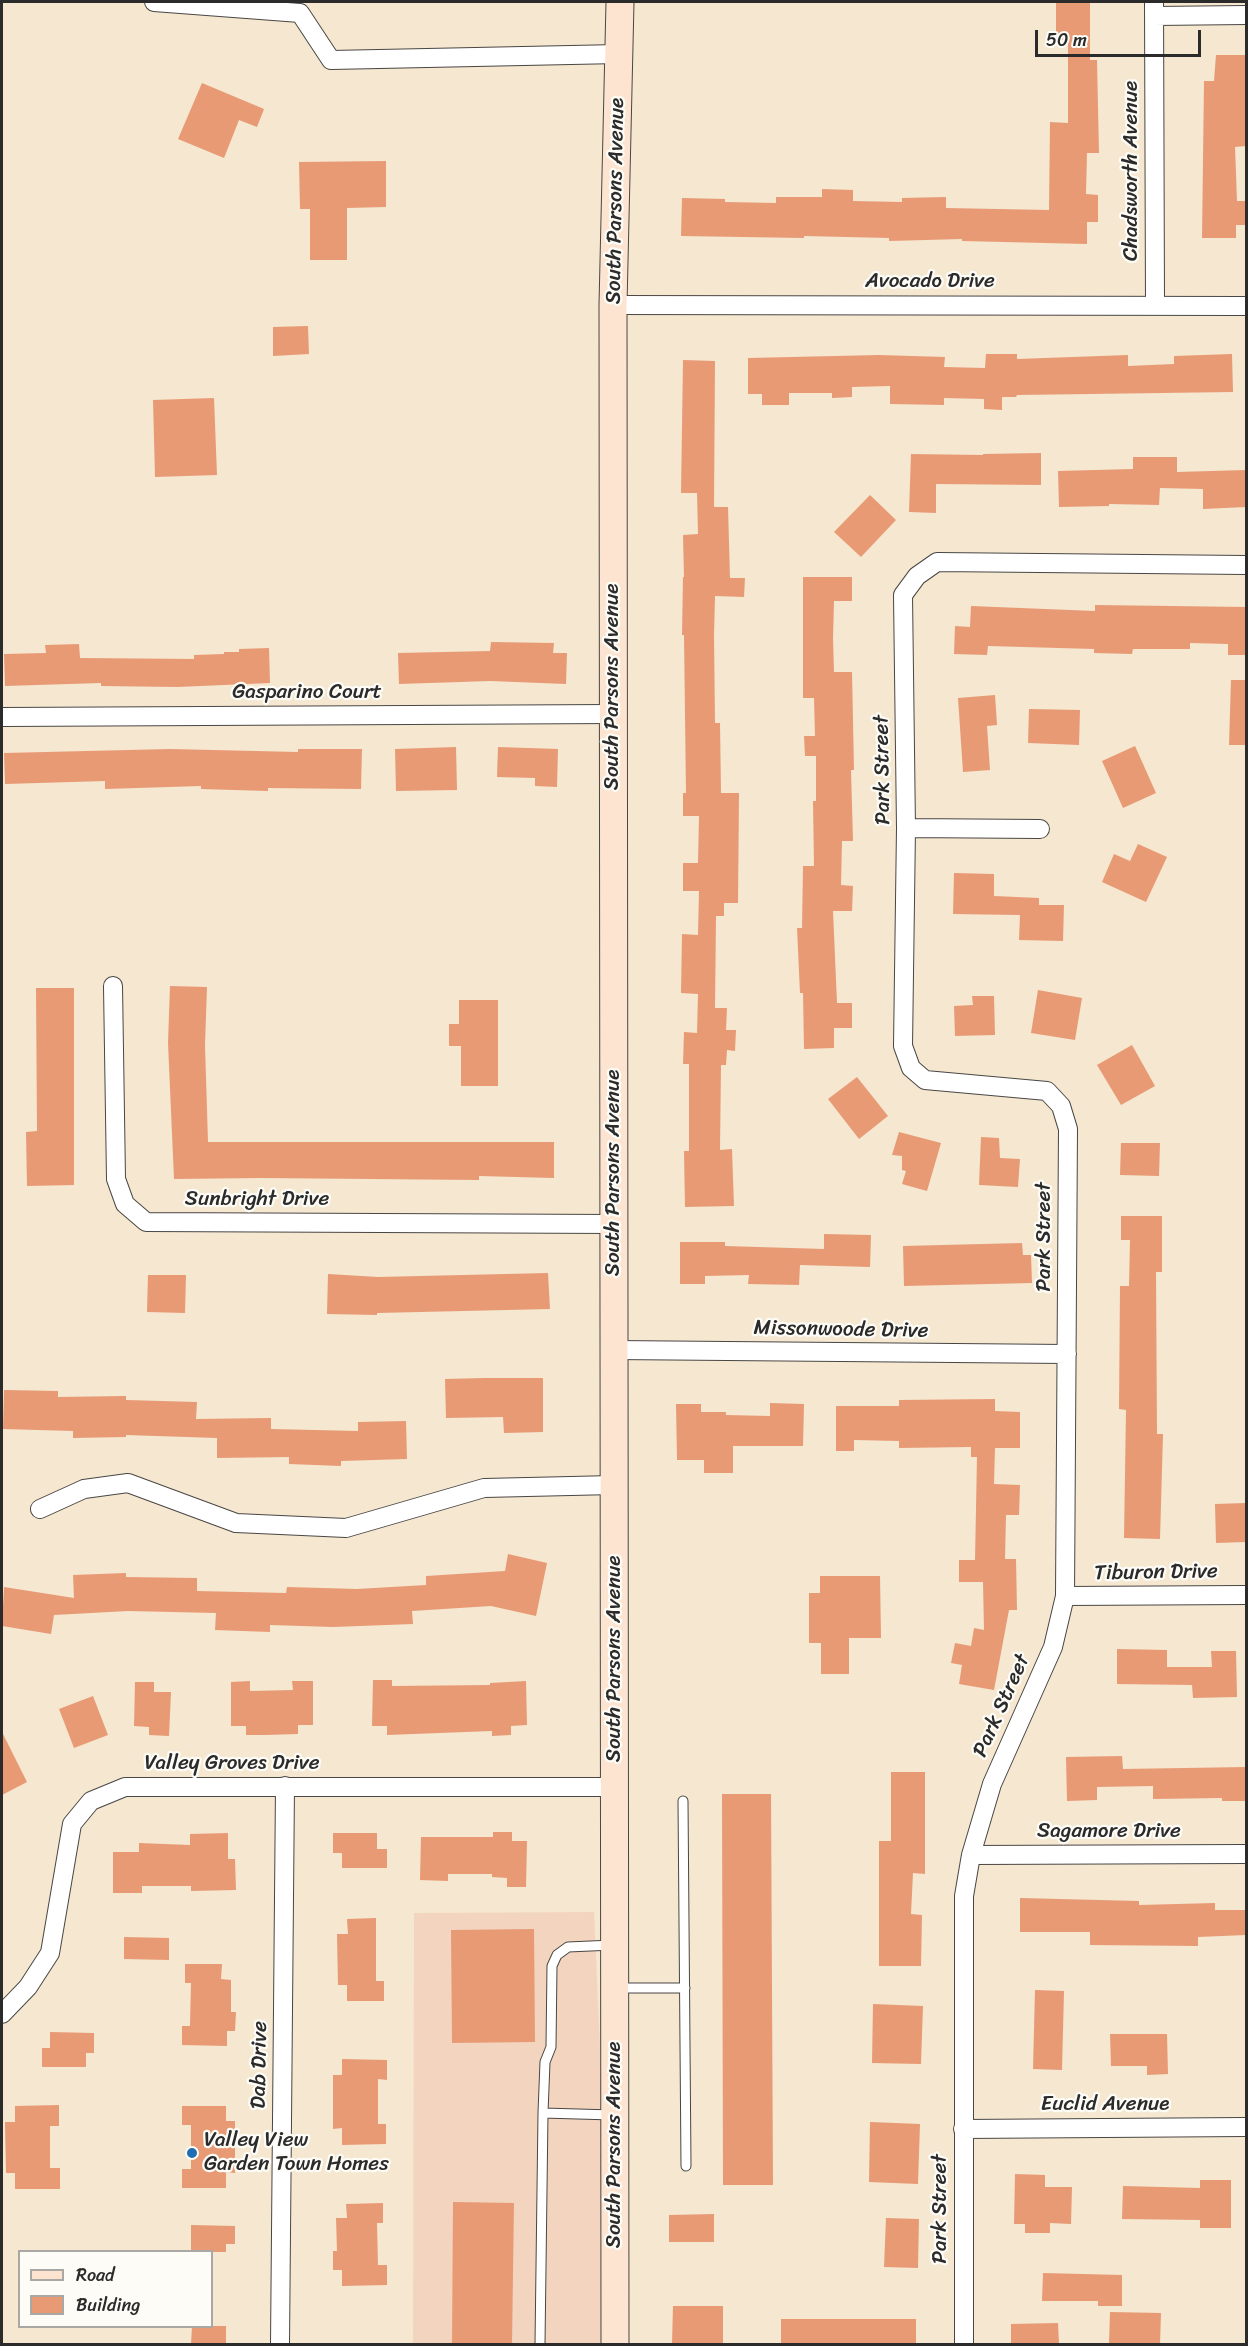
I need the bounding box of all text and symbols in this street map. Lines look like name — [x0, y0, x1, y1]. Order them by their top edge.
scale bar — [1038, 18, 1204, 56]
text: 50 m — [1046, 24, 1087, 56]
street label: Chadsworth Avenue — [1119, 81, 1145, 261]
street label: South Parsons Avenue — [602, 98, 630, 304]
street label: Avocado Drive — [865, 269, 995, 295]
street label: South Parsons Avenue — [600, 584, 626, 790]
street label: Gasparino Court — [232, 680, 382, 706]
street label: Park Street — [869, 715, 897, 825]
street label: South Parsons Avenue — [601, 1070, 627, 1276]
street label: Park Street — [1032, 1182, 1058, 1292]
street label: Sunbright Drive — [185, 1187, 329, 1213]
street label: Missonwoode Drive — [753, 1316, 929, 1344]
street label: South Parsons Avenue — [602, 1556, 628, 1762]
street label: Tiburon Drive — [1094, 1559, 1218, 1587]
street label: Park Street — [968, 1651, 1036, 1761]
street label: Valley Groves Drive — [144, 1751, 320, 1777]
street label: Sagamore Drive — [1037, 1819, 1181, 1845]
street label: Dab Drive — [247, 2021, 273, 2109]
street label: South Parsons Avenue — [602, 2042, 628, 2248]
street label: Euclid Avenue — [1041, 2092, 1169, 2118]
place label: Valley View Garden Town Homes — [204, 2128, 389, 2178]
marker: Valley View Garden Town Homes — [185, 2146, 199, 2160]
street label: Park Street — [928, 2154, 954, 2264]
legend — [18, 2250, 213, 2328]
text: Road — [76, 2259, 115, 2291]
text: Building — [76, 2289, 140, 2321]

